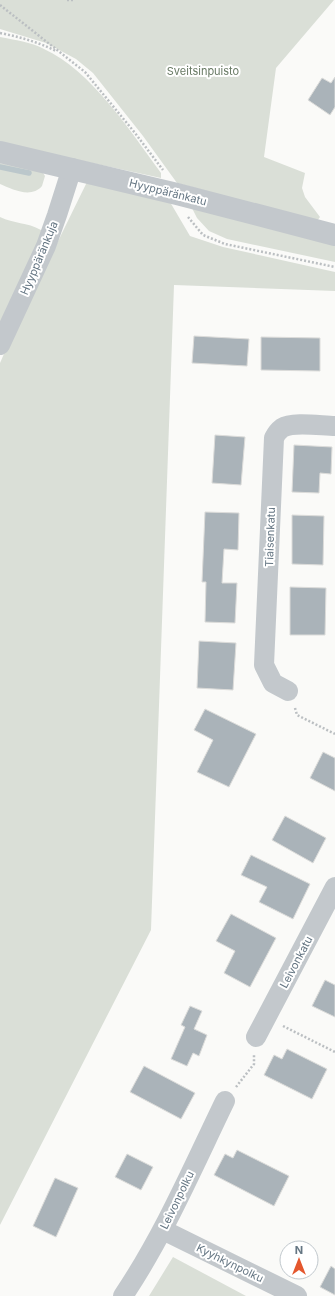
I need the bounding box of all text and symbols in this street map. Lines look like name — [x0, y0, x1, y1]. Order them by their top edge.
park label: Sveitsinpuisto — [167, 64, 240, 78]
street label: Hyyppäränkatu — [128, 176, 208, 208]
street label: Hyyppäränkuja — [17, 219, 61, 297]
street label: Tiaisenkatu — [262, 507, 278, 567]
street label: Leivonkatu — [277, 934, 315, 990]
street label: Leivonpolku — [157, 1169, 197, 1231]
north arrow — [279, 1240, 319, 1280]
street label: Kyyhkynpolku — [194, 1241, 266, 1285]
text: N — [295, 1243, 303, 1257]

